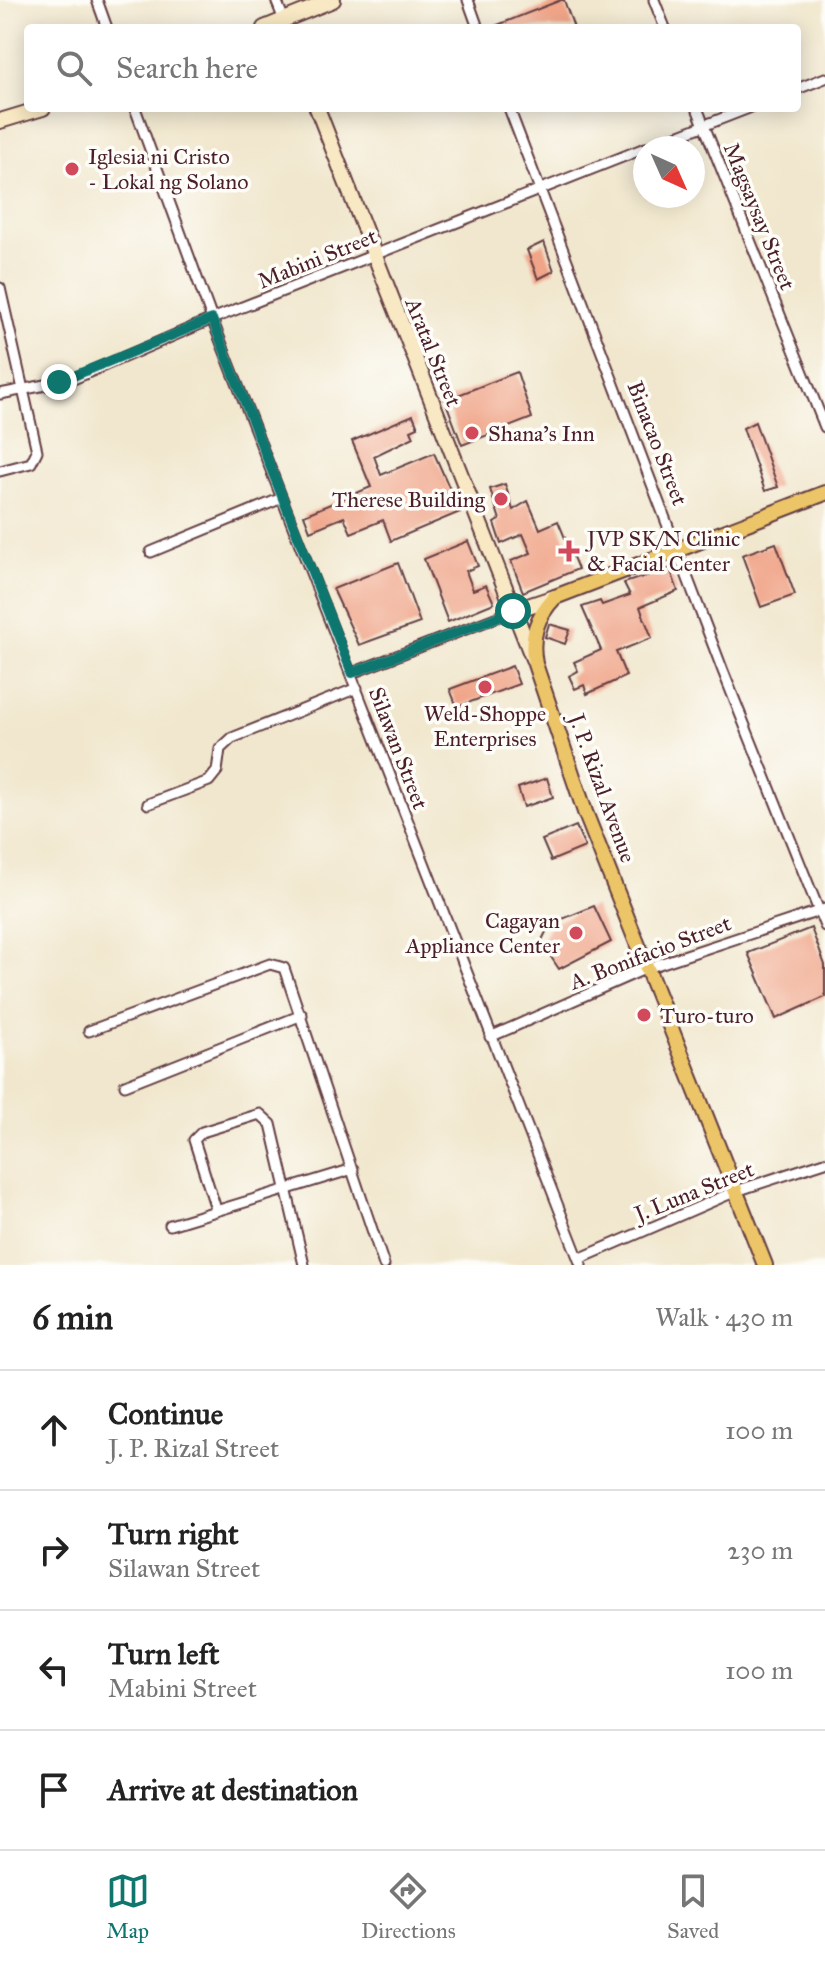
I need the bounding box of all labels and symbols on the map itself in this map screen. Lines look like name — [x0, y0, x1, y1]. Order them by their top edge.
north arrow — [633, 136, 705, 208]
street label: Magsaysay Street — [718, 139, 801, 294]
place label: Iglesia ni Cristo - Lokal ng Solano — [88, 143, 248, 195]
marker: Iglesia ni Cristo - Lokal ng Solano — [63, 160, 81, 178]
street label: Mabini Street — [254, 222, 381, 295]
street label: Aratal Street — [399, 293, 468, 411]
route end — [41, 364, 77, 400]
street label: Binacao Street — [621, 377, 694, 509]
place label: Shana's Inn — [488, 420, 595, 447]
marker: Shana's Inn — [463, 424, 481, 442]
place label: Therese Building — [332, 486, 486, 513]
marker: Therese Building — [492, 490, 510, 508]
place label: JVP SK/N Clinic & Facial Center — [585, 525, 740, 577]
marker: JVP SK/N Clinic & Facial Center — [558, 540, 580, 562]
route start — [495, 593, 531, 629]
marker: Weld-Shoppe Enterprises — [476, 678, 494, 696]
street label: Silawan Street — [363, 683, 434, 813]
place label: Weld-Shoppe Enterprises — [424, 700, 546, 752]
street label: J. P. Rizal Avenue — [562, 708, 642, 866]
place label: Cagayan Appliance Center — [405, 907, 561, 959]
street label: A. Bonifacio Street — [565, 909, 735, 996]
marker: Cagayan Appliance Center — [567, 924, 585, 942]
place label: Turo-turo — [660, 1002, 754, 1029]
marker: Turo-turo — [635, 1006, 653, 1024]
street label: J. Luna Street — [629, 1155, 758, 1228]

